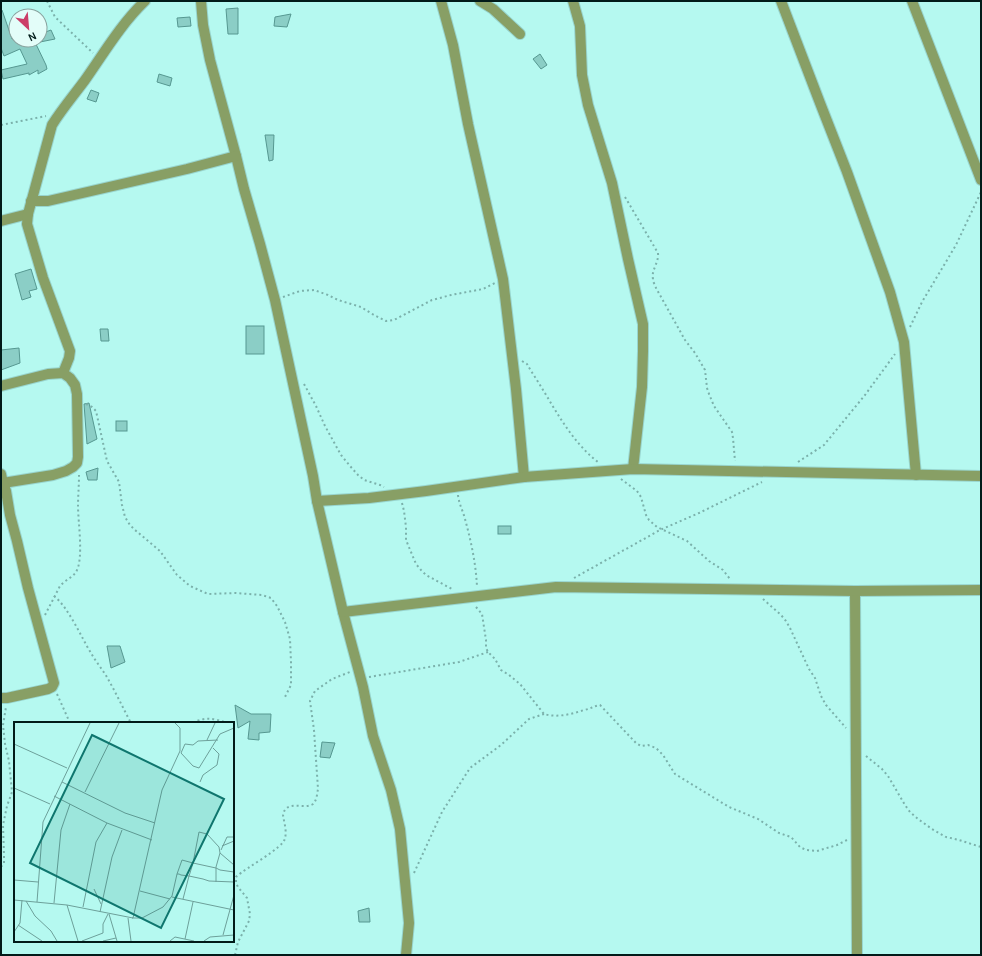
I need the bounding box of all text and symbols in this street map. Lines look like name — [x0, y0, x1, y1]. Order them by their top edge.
north arrow — [8, 8, 48, 48]
text: N — [26, 29, 39, 44]
inset map — [14, 722, 234, 942]

